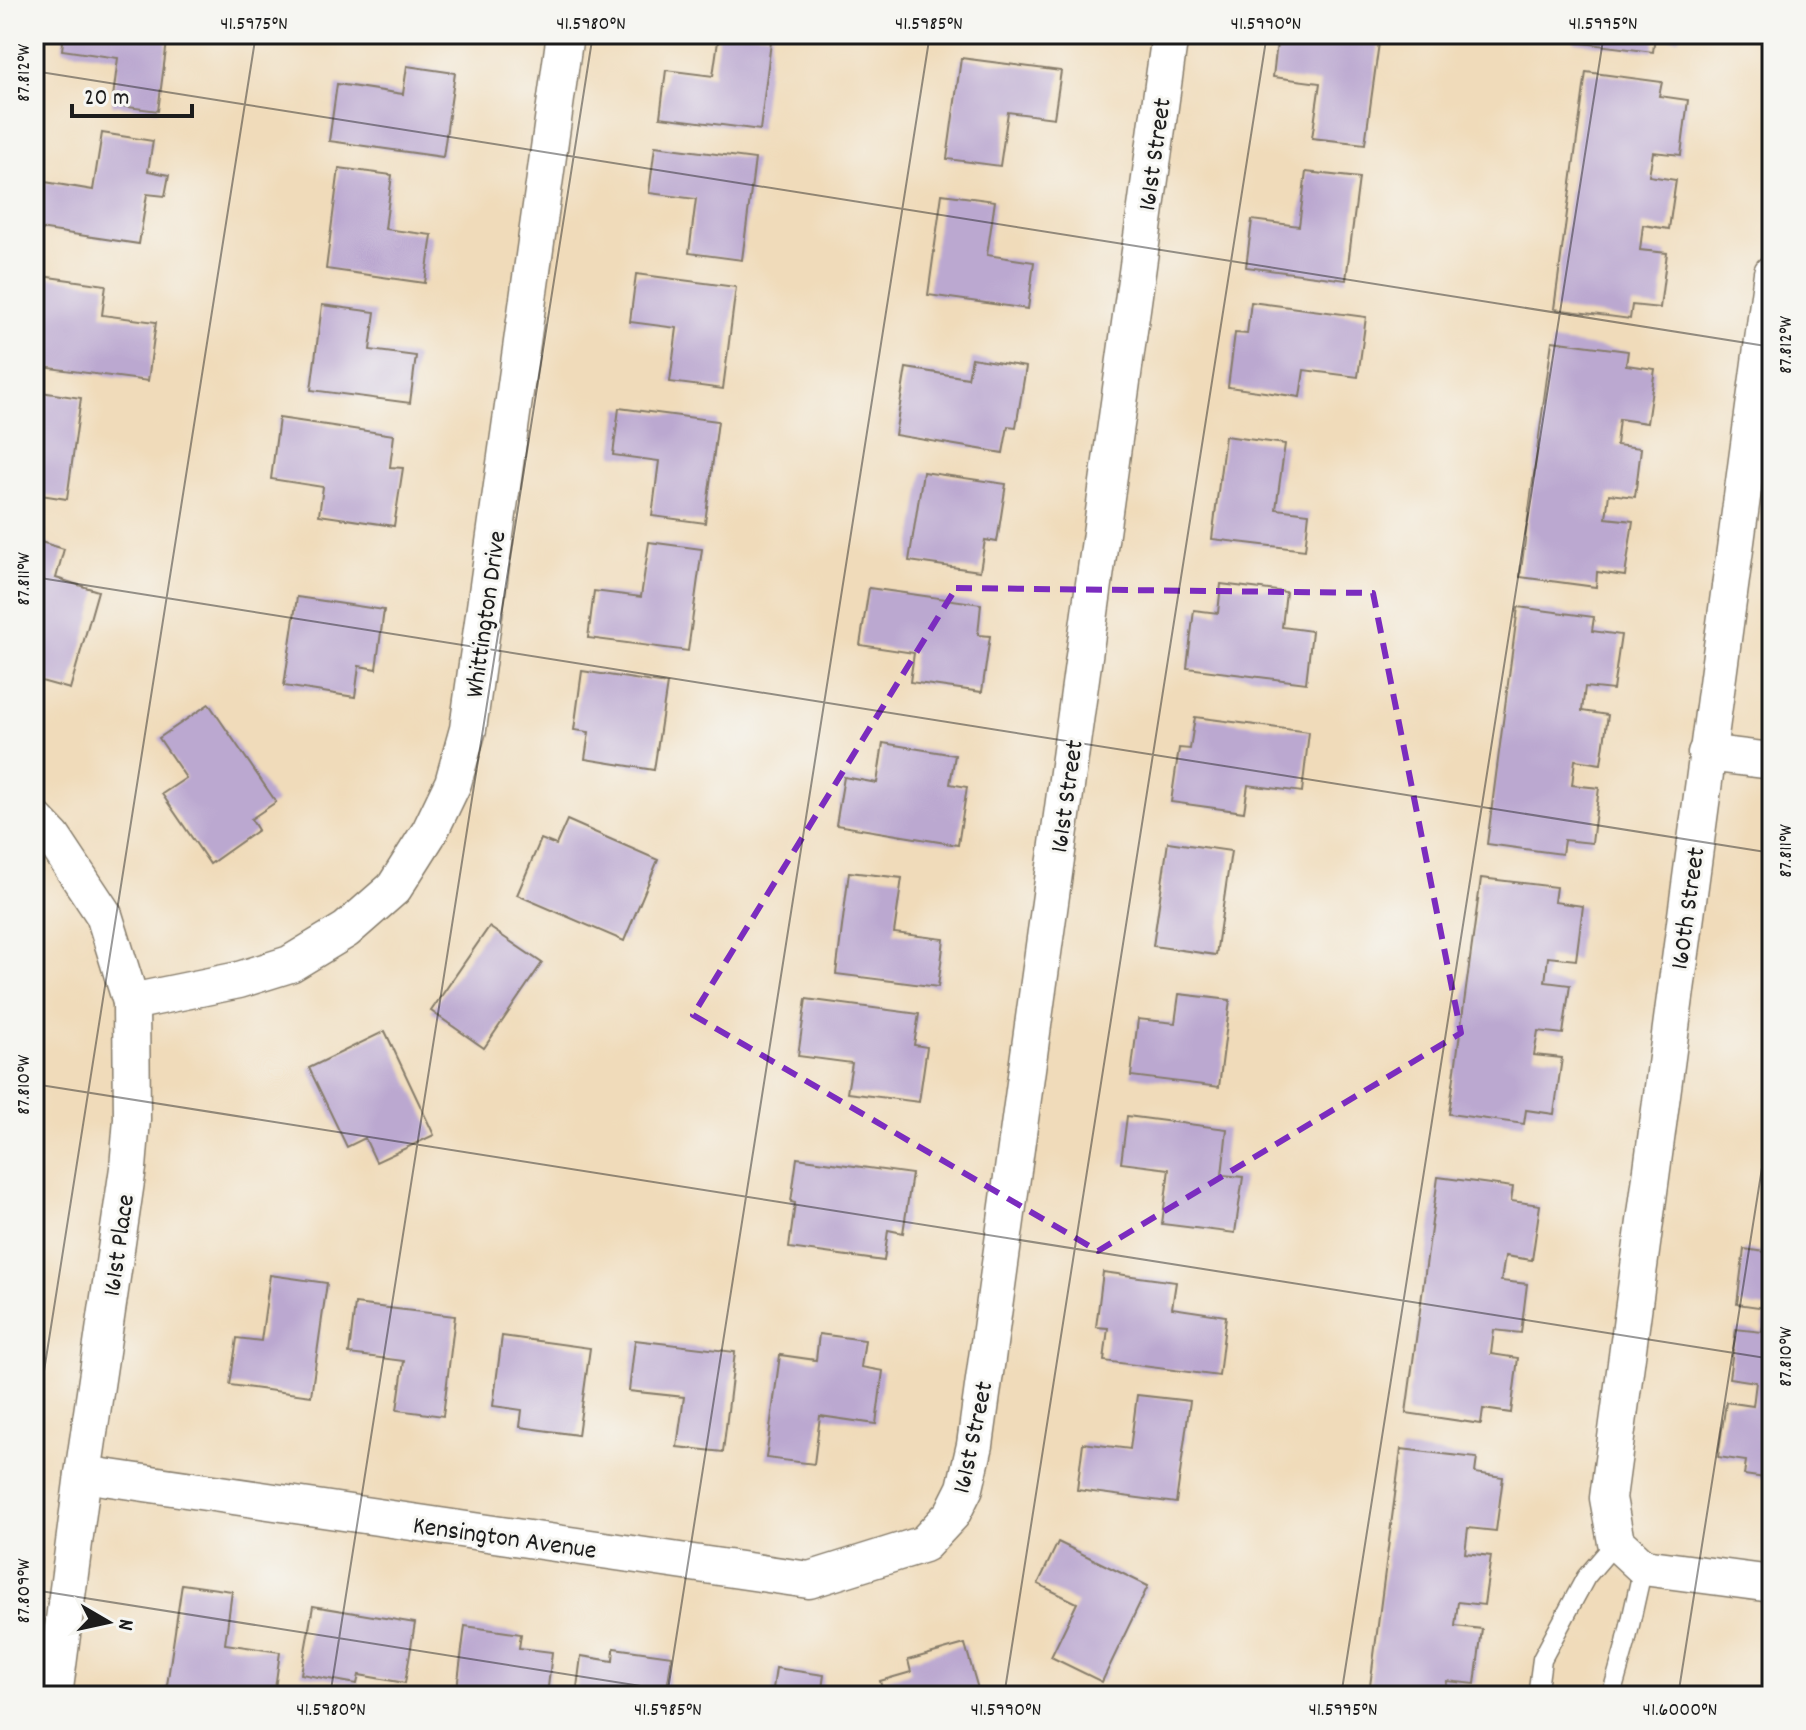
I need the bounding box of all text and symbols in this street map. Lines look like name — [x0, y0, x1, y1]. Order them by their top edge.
text: 41.5975°N — [220, 11, 288, 39]
text: 41.5980°N — [556, 11, 626, 39]
text: 41.5985°N — [895, 11, 963, 39]
text: 41.5990°N — [1231, 11, 1301, 39]
text: 41.5995°N — [1568, 11, 1638, 39]
text: 87.812°W — [11, 43, 39, 102]
scale bar — [72, 68, 192, 118]
text: 20 m — [84, 82, 130, 116]
street label: 161st Street — [1130, 95, 1183, 213]
text: 87.812°W — [1773, 315, 1801, 374]
street label: Whittington Drive — [457, 529, 517, 700]
text: 87.811°W — [11, 552, 39, 606]
street label: 161st Street — [1042, 737, 1095, 855]
text: 87.811°W — [1773, 824, 1801, 878]
street label: 160th Street — [1663, 844, 1716, 972]
text: 87.810°W — [11, 1054, 39, 1115]
street label: 161st Place — [95, 1192, 146, 1299]
text: 87.810°W — [1773, 1326, 1801, 1387]
street label: 161st Street — [944, 1378, 1004, 1497]
street label: Kensington Avenue — [410, 1508, 599, 1571]
text: 87.809°W — [11, 1558, 39, 1623]
north arrow — [68, 1582, 148, 1662]
text: N — [108, 1617, 140, 1632]
text: 41.5980°N — [296, 1697, 366, 1725]
text: 41.5985°N — [634, 1697, 702, 1725]
text: 41.5990°N — [971, 1697, 1041, 1725]
text: 41.5995°N — [1308, 1697, 1378, 1725]
text: 41.6000°N — [1643, 1697, 1717, 1725]

